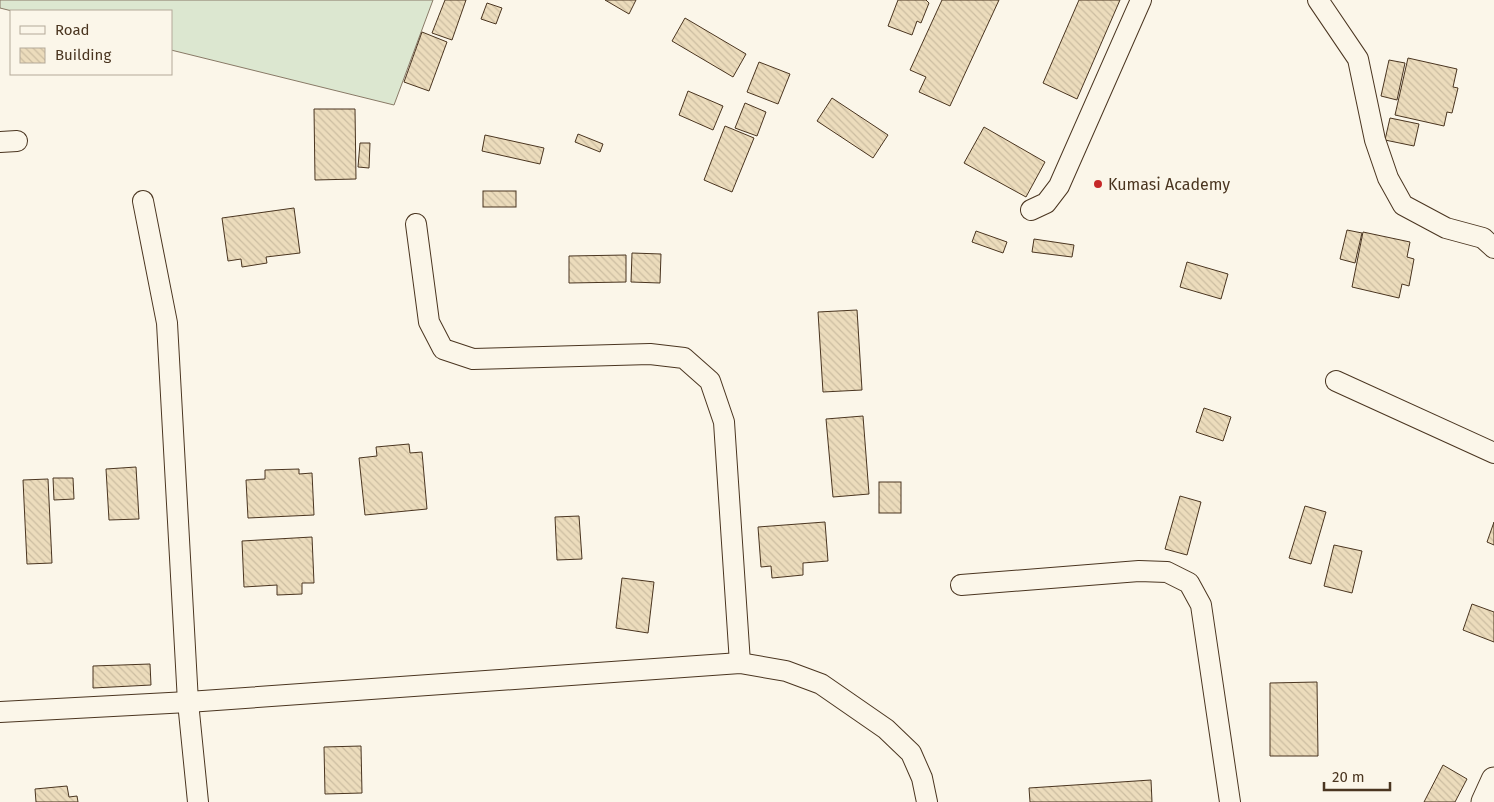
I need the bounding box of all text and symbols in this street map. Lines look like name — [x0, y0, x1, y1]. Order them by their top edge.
legend — [10, 10, 172, 75]
text: Road — [55, 21, 90, 39]
text: Building — [55, 46, 111, 64]
place label: Kumasi Academy — [1108, 175, 1230, 194]
marker: Kumasi Academy — [1092, 178, 1104, 190]
scale bar — [1324, 760, 1390, 792]
text: 20 m — [1332, 768, 1365, 786]

